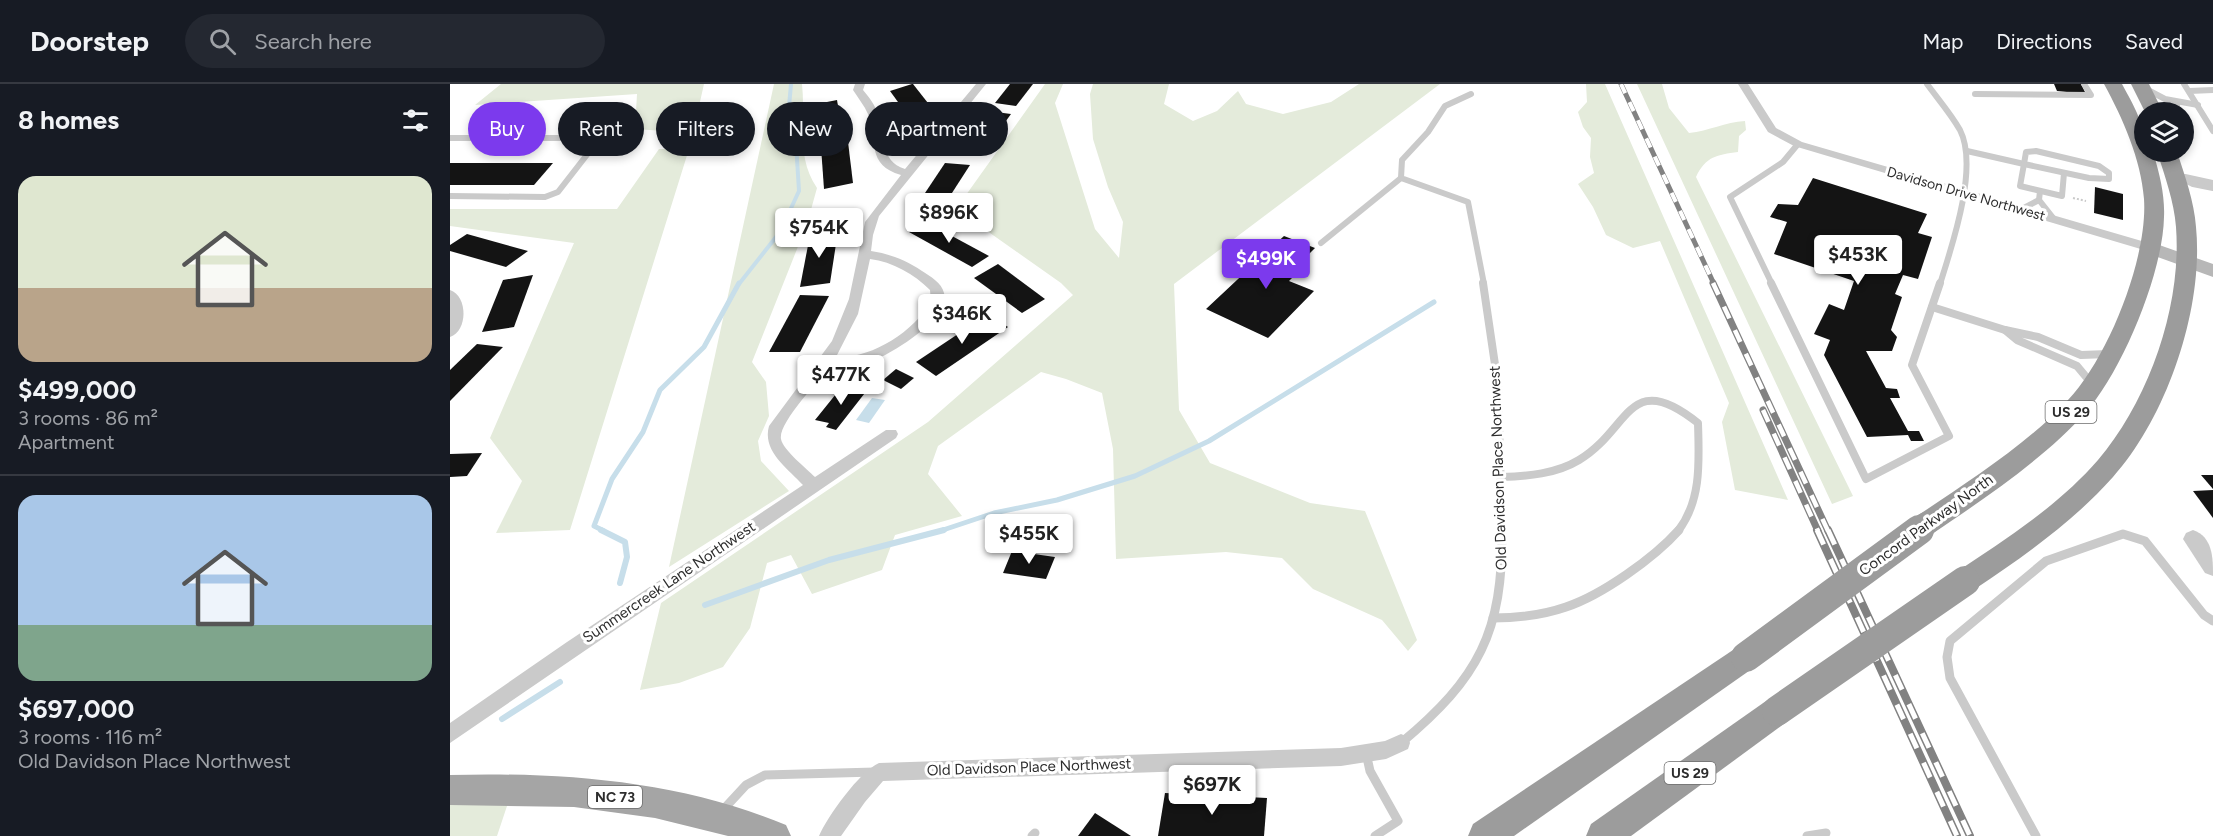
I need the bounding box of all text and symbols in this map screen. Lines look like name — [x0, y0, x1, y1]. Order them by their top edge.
search box — [185, 14, 605, 68]
text: Doorstep — [30, 24, 149, 58]
icon: search — [206, 25, 239, 58]
text: Search here — [254, 28, 372, 55]
text: Map — [1922, 29, 1963, 54]
text: Directions — [1996, 29, 2092, 54]
text: Saved — [2125, 29, 2183, 54]
chip: Buy — [468, 102, 546, 156]
chip: Rent — [558, 102, 644, 156]
chip: Filters — [656, 102, 755, 156]
chip: New — [767, 102, 853, 156]
chip: Apartment — [865, 102, 1008, 156]
map controls — [2134, 102, 2194, 162]
button: layers — [2134, 102, 2194, 162]
text: 8 homes — [18, 104, 119, 136]
icon: filters — [399, 104, 432, 137]
street label: Davidson Drive Northwest — [1885, 163, 2047, 225]
pin: $896K — [907, 193, 991, 244]
text: $896K — [919, 200, 979, 224]
pin: $754K — [777, 208, 861, 259]
icon: home — [171, 215, 279, 323]
text: $754K — [789, 215, 849, 239]
pin: $453K — [1816, 235, 1900, 286]
pin: $499K — [1224, 239, 1308, 290]
text: $453K — [1828, 242, 1888, 266]
text: $499K — [1236, 246, 1296, 270]
pin: $346K — [920, 294, 1004, 345]
text: $346K — [932, 301, 992, 325]
pin: $477K — [799, 355, 883, 406]
text: $477K — [811, 362, 871, 386]
street label: Old Davidson Place Northwest — [1485, 365, 1511, 571]
text: $499,000 — [18, 374, 136, 406]
road number: US 29 — [2046, 401, 2096, 423]
text: 3 rooms · 86 m² — [18, 406, 158, 430]
text: Apartment — [18, 430, 115, 454]
street label: Concord Parkway North — [1856, 470, 1996, 580]
pin: $455K — [987, 514, 1071, 565]
street label: Summercreek Lane Northwest — [579, 517, 759, 647]
text: $455K — [999, 521, 1059, 545]
icon: home — [171, 534, 279, 642]
text: $697,000 — [18, 693, 134, 725]
text: 3 rooms · 116 m² — [18, 725, 162, 749]
text: Old Davidson Place Northwest — [18, 749, 291, 773]
street label: Old Davidson Place Northwest — [926, 754, 1132, 780]
road number: US 29 — [1664, 762, 1716, 784]
pin: $697K — [1170, 765, 1254, 816]
text: $697K — [1183, 772, 1241, 796]
road number: NC 73 — [588, 786, 642, 808]

